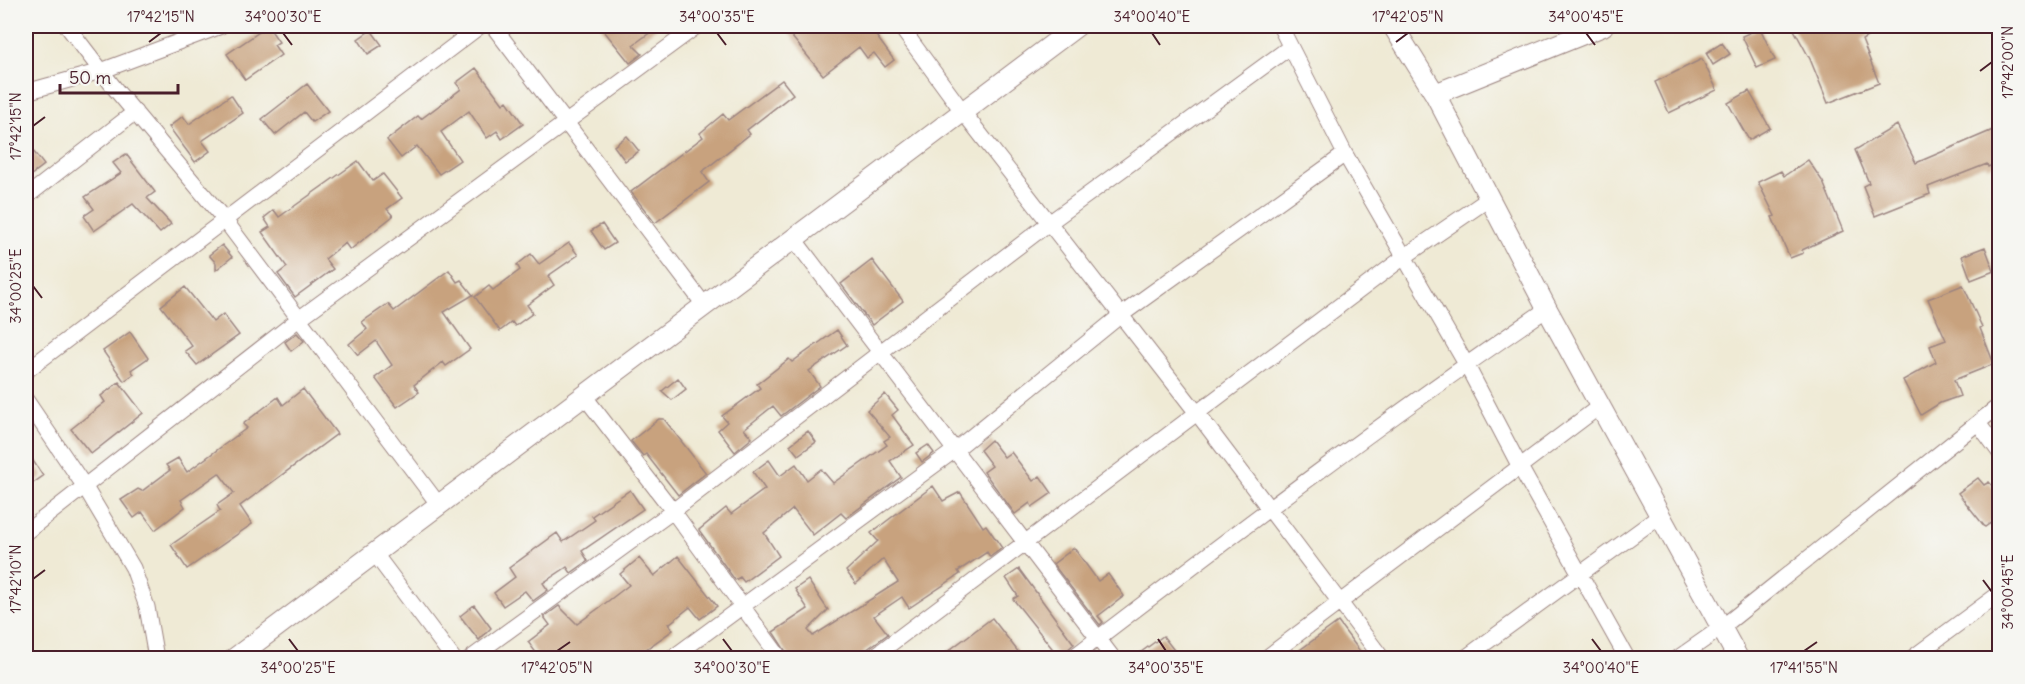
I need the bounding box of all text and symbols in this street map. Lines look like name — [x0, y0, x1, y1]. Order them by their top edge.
text: 17°42'15"N — [127, 7, 195, 26]
text: 34°00'30"E — [244, 7, 322, 26]
text: 34°00'35"E — [679, 7, 755, 26]
text: 34°00'40"E — [1114, 7, 1191, 26]
text: 17°42'05"N — [1372, 7, 1444, 26]
text: 34°00'45"E — [1548, 7, 1624, 26]
text: 17°42'00"N — [1998, 26, 2017, 98]
scale bar — [60, 57, 178, 95]
text: 50 m — [69, 66, 111, 89]
text: 17°42'15"N — [6, 92, 25, 160]
text: 34°00'25"E — [6, 248, 25, 324]
text: 17°42'10"N — [6, 544, 25, 614]
text: 34°00'45"E — [1998, 554, 2017, 630]
text: 34°00'25"E — [260, 658, 336, 677]
text: 17°42'05"N — [521, 658, 593, 677]
text: 34°00'30"E — [693, 658, 771, 677]
text: 34°00'35"E — [1128, 658, 1204, 677]
text: 34°00'40"E — [1563, 658, 1640, 677]
text: 17°41'55"N — [1770, 658, 1838, 677]

